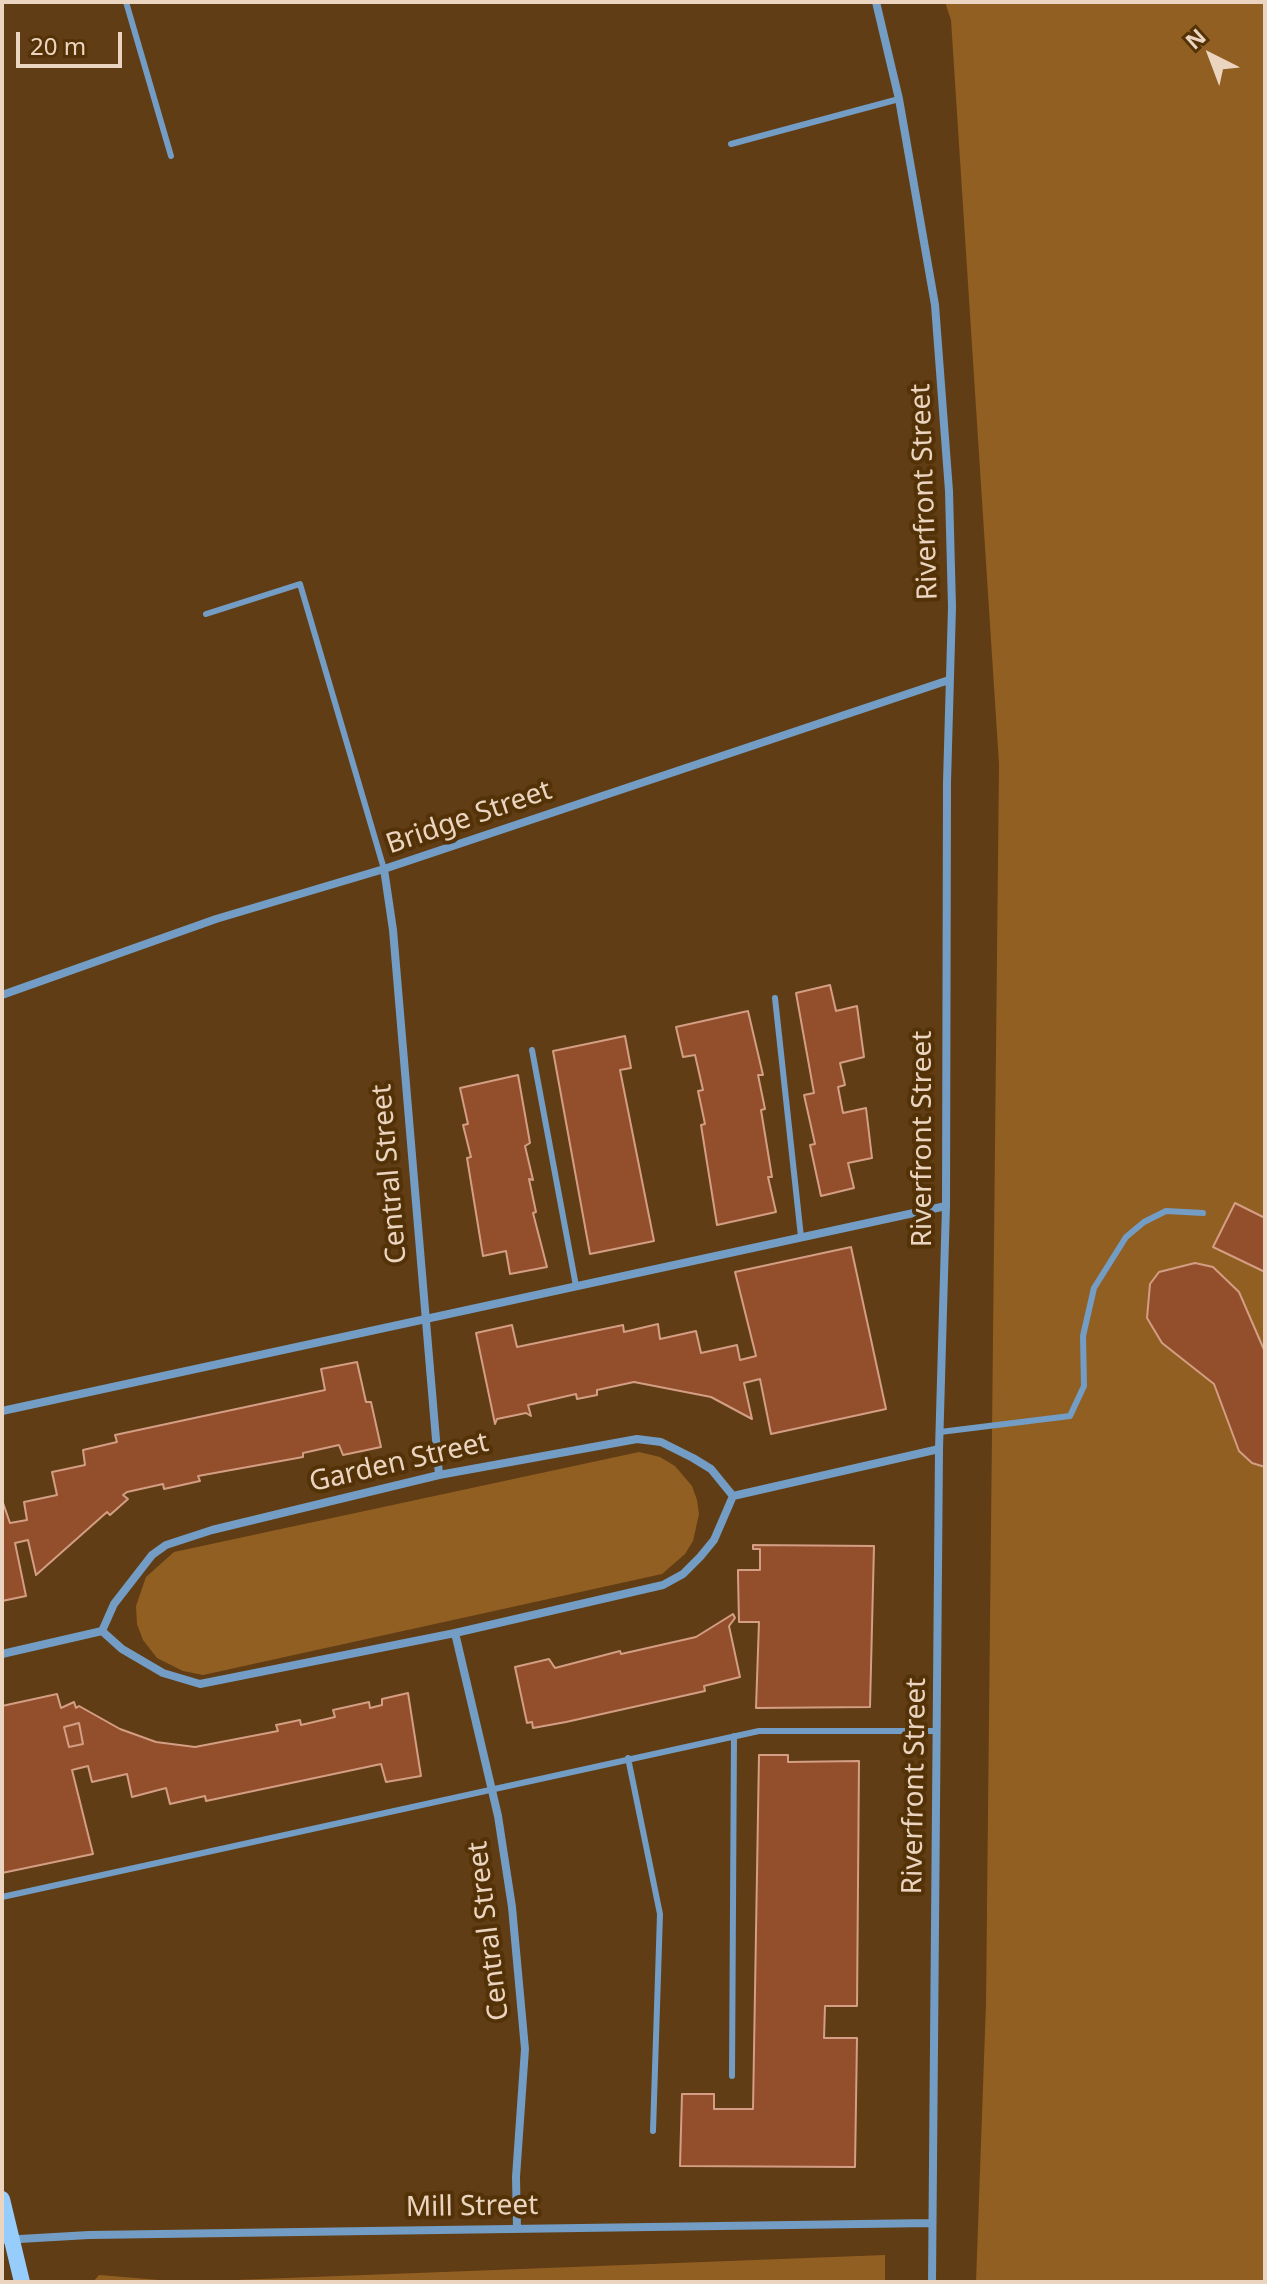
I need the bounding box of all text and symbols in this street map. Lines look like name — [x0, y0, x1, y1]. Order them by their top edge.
scale bar — [20, 16, 126, 66]
north arrow — [1171, 16, 1251, 96]
text: N — [1178, 21, 1212, 55]
text: 20 m — [30, 29, 86, 62]
street label: Riverfront Street — [904, 383, 946, 601]
street label: Bridge Street — [382, 774, 556, 862]
street label: Riverfront Street — [906, 1031, 940, 1247]
street label: Central Street — [365, 1083, 415, 1265]
street label: Garden Street — [306, 1426, 492, 1500]
street label: Riverfront Street — [896, 1677, 934, 1895]
street label: Central Street — [461, 1839, 517, 2023]
street label: Mill Street — [405, 2189, 539, 2225]

